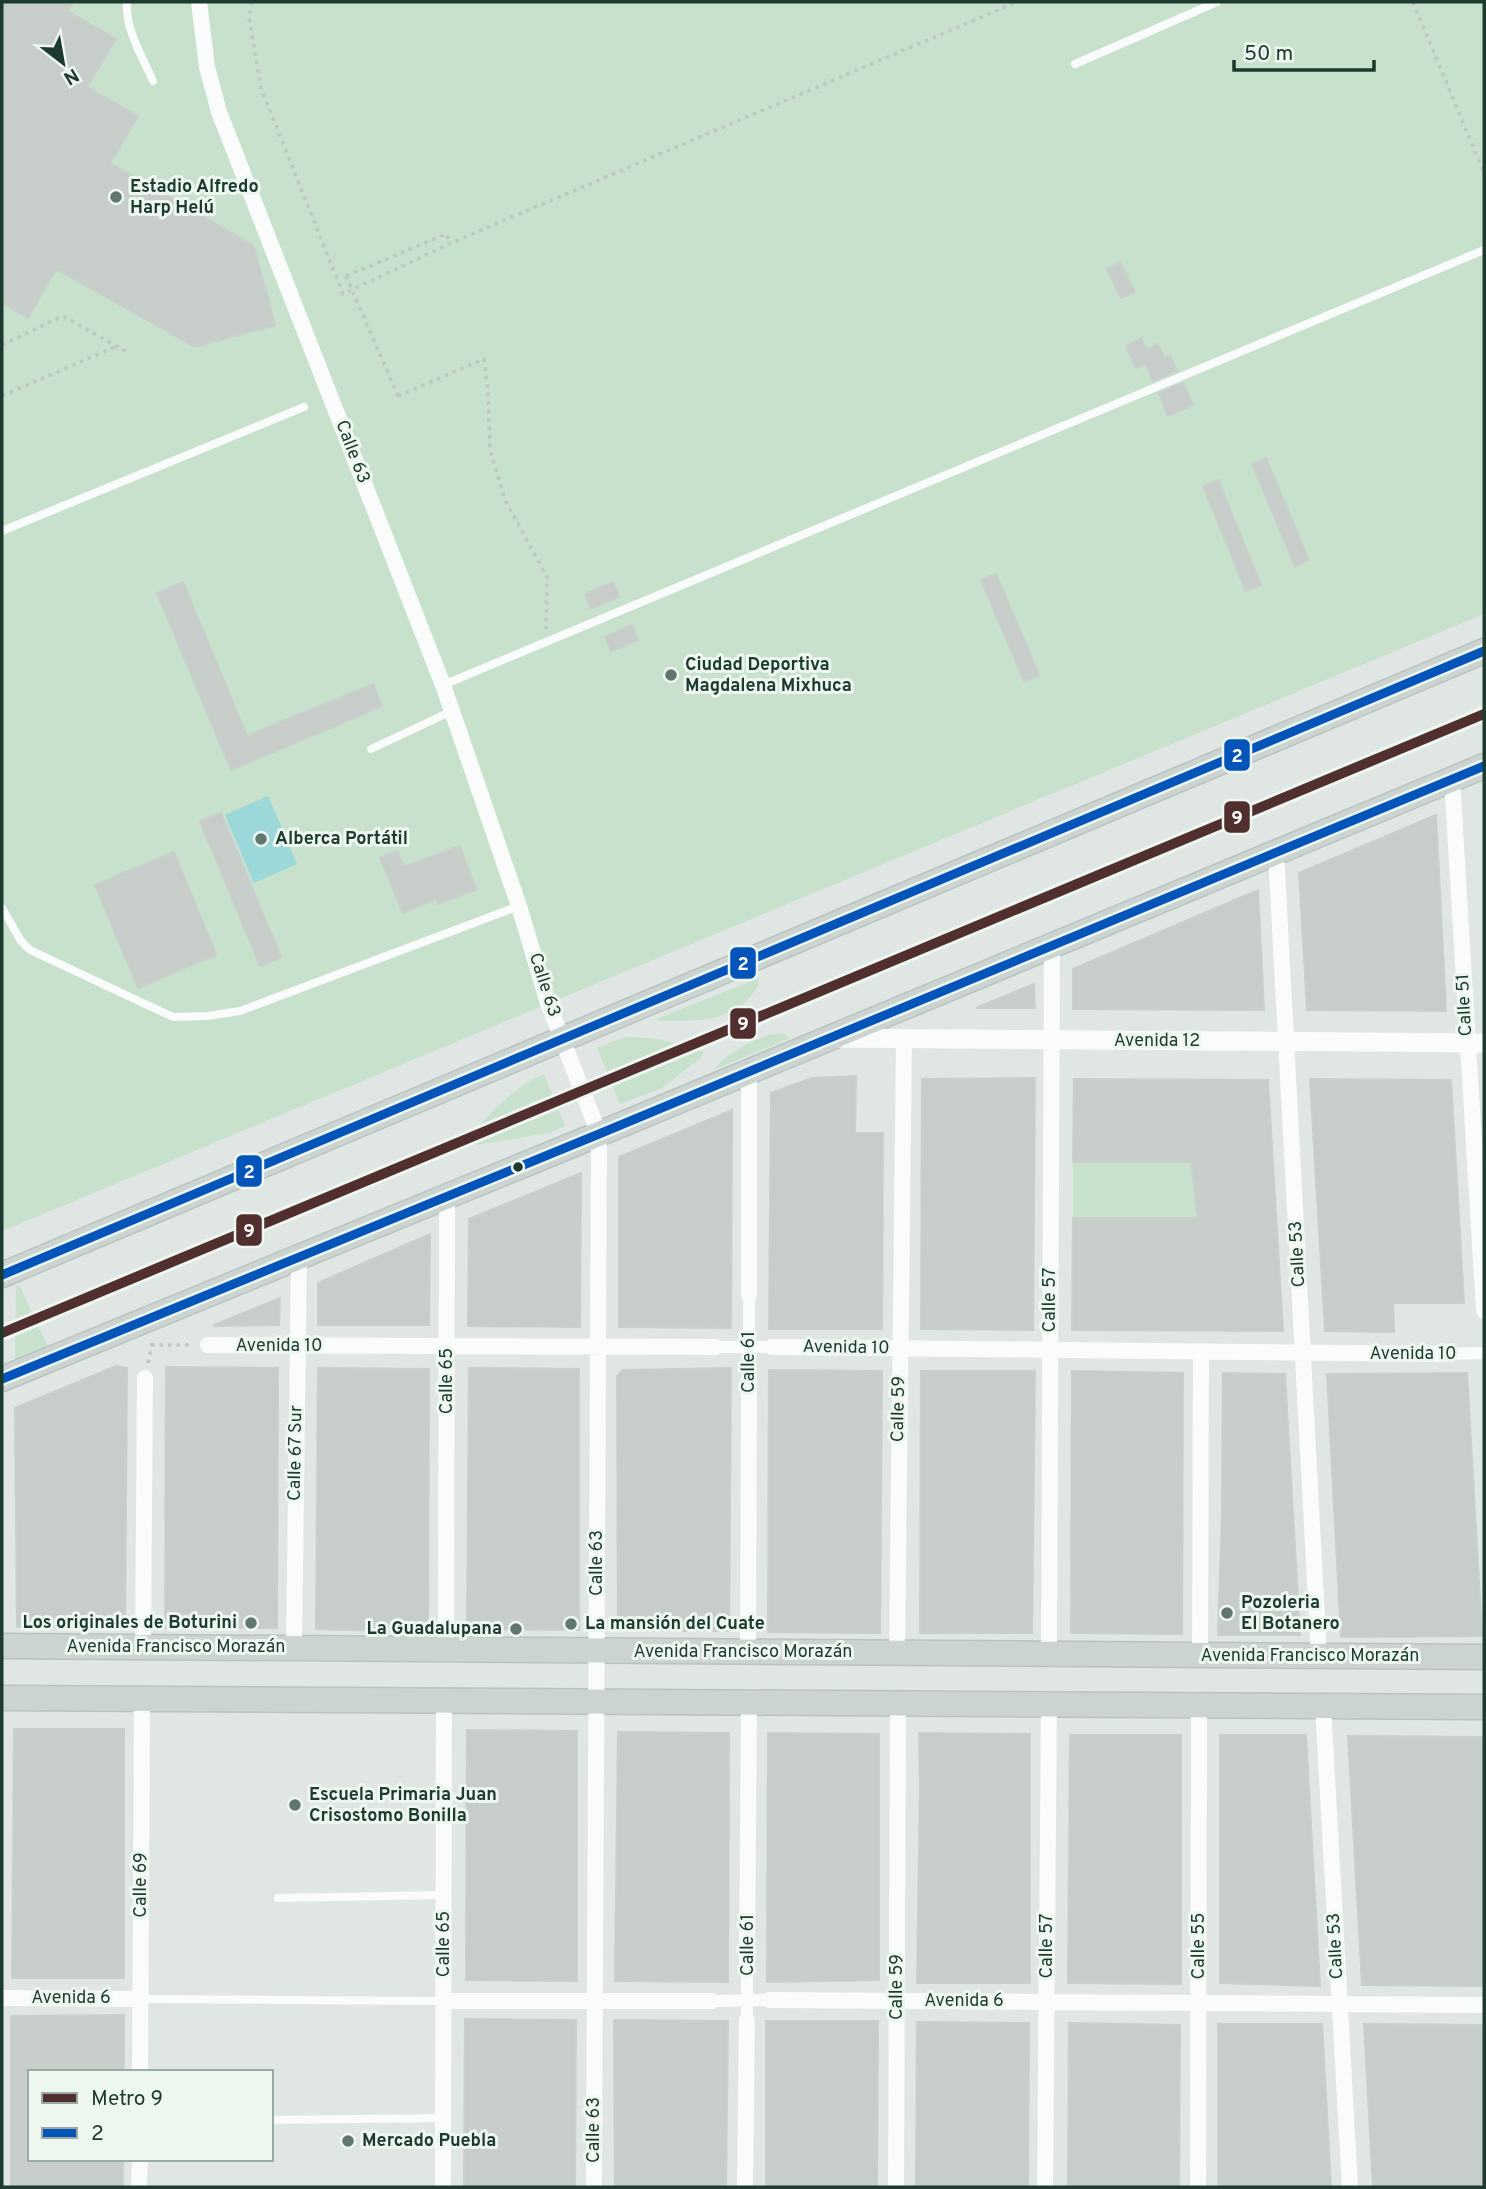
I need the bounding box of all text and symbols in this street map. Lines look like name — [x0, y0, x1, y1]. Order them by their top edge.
north arrow — [28, 28, 98, 98]
scale bar — [1234, 28, 1374, 72]
text: 50 m — [1244, 41, 1293, 68]
text: N — [59, 62, 83, 90]
place label: Estadio Alfredo Harp Helú — [130, 176, 259, 220]
marker: Estadio Alfredo Harp Helú — [108, 189, 124, 205]
street label: Calle 63 — [329, 417, 375, 487]
place label: Ciudad Deportiva Magdalena Mixhuca — [685, 654, 852, 698]
marker: Ciudad Deportiva Magdalena Mixhuca — [663, 667, 679, 683]
line badge: 2 — [1223, 738, 1251, 772]
text: 2 — [1231, 745, 1243, 769]
line badge: 9 — [1223, 800, 1251, 834]
text: 9 — [1231, 807, 1243, 831]
place label: Alberca Portátil — [275, 828, 408, 851]
marker: Alberca Portátil — [253, 831, 269, 847]
line badge: 2 — [729, 946, 757, 980]
street label: Calle 63 — [523, 950, 565, 1020]
text: 2 — [737, 953, 749, 977]
street label: Calle 51 — [1452, 973, 1478, 1037]
line badge: 9 — [729, 1007, 757, 1040]
text: 9 — [737, 1013, 749, 1037]
street label: Avenida 12 — [1114, 1030, 1200, 1053]
line badge: 2 — [235, 1154, 263, 1188]
unlabelled marker — [511, 1160, 525, 1174]
text: 2 — [243, 1161, 255, 1185]
line badge: 9 — [235, 1213, 263, 1247]
text: 9 — [243, 1220, 255, 1244]
street label: Calle 53 — [1285, 1220, 1311, 1288]
street label: Calle 57 — [1039, 1268, 1062, 1332]
street label: Calle 61 — [738, 1331, 761, 1393]
street label: Avenida 10 — [235, 1335, 323, 1358]
street label: Avenida 10 — [802, 1336, 890, 1360]
street label: Avenida 10 — [1369, 1343, 1457, 1366]
street label: Calle 65 — [436, 1348, 459, 1414]
street label: Calle 59 — [887, 1376, 911, 1442]
street label: Calle 67 Sur — [284, 1405, 308, 1501]
street label: Calle 63 — [586, 1530, 609, 1596]
place label: Pozoleria El Botanero — [1241, 1592, 1340, 1636]
marker: Pozoleria El Botanero — [1219, 1605, 1235, 1621]
place label: Los originales de Boturini — [23, 1612, 237, 1635]
place label: La mansión del Cuate — [585, 1613, 765, 1636]
marker: Los originales de Boturini — [243, 1615, 259, 1631]
marker: La mansión del Cuate — [563, 1616, 579, 1632]
place label: La Guadalupana — [367, 1618, 502, 1641]
marker: La Guadalupana — [508, 1621, 524, 1637]
street label: Avenida Francisco Morazán — [67, 1636, 285, 1659]
street label: Avenida Francisco Morazán — [634, 1641, 852, 1664]
street label: Avenida Francisco Morazán — [1201, 1645, 1419, 1668]
place label: Escuela Primaria Juan Crisostomo Bonilla — [309, 1784, 497, 1828]
marker: Escuela Primaria Juan Crisostomo Bonilla — [287, 1797, 303, 1813]
street label: Calle 69 — [130, 1852, 153, 1918]
street label: Calle 65 — [433, 1911, 456, 1977]
street label: Calle 53 — [1323, 1912, 1349, 1980]
street label: Calle 55 — [1188, 1913, 1211, 1979]
street label: Calle 61 — [737, 1914, 760, 1976]
street label: Calle 57 — [1036, 1914, 1059, 1978]
street label: Calle 59 — [886, 1954, 909, 2020]
street label: Avenida 6 — [31, 1987, 111, 2010]
street label: Avenida 6 — [924, 1990, 1004, 2013]
legend — [28, 2070, 273, 2161]
text: Metro 9 — [91, 2086, 163, 2113]
street label: Calle 63 — [583, 2097, 606, 2163]
text: 2 — [91, 2121, 104, 2148]
place label: Mercado Puebla — [362, 2130, 496, 2153]
marker: Mercado Puebla — [340, 2133, 356, 2149]

